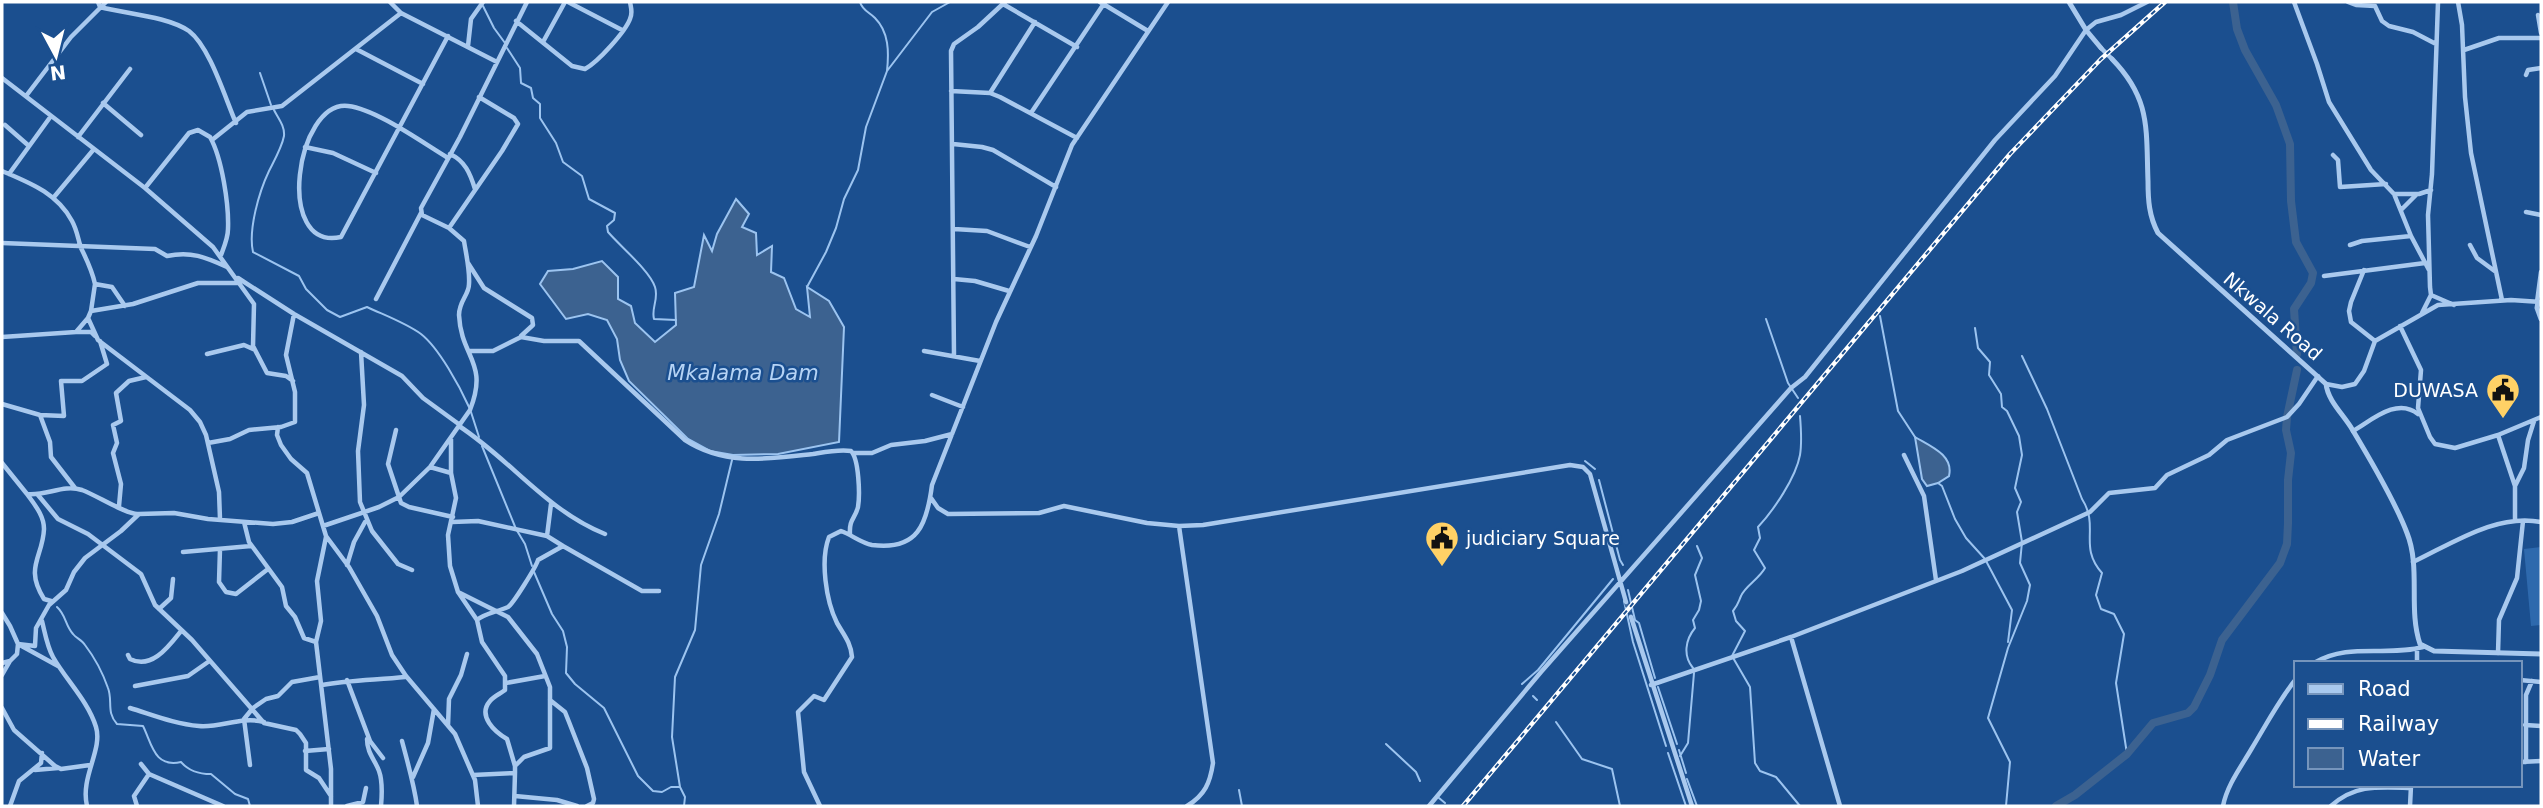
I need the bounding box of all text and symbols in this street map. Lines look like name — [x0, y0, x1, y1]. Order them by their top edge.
north arrow — [21, 21, 91, 91]
text: N — [49, 61, 67, 85]
street label: Nkwala Road — [2219, 267, 2327, 365]
water label: Mkalama Dam — [667, 361, 819, 385]
public building icon: DUWASA — [2484, 371, 2522, 420]
place label: DUWASA — [2393, 379, 2478, 401]
public building icon: judiciary Square — [1423, 519, 1461, 568]
place label: judiciary Square — [1465, 527, 1620, 549]
legend — [2294, 661, 2522, 787]
text: Road — [2358, 677, 2411, 701]
text: Railway — [2358, 712, 2439, 736]
text: Water — [2358, 747, 2420, 771]

